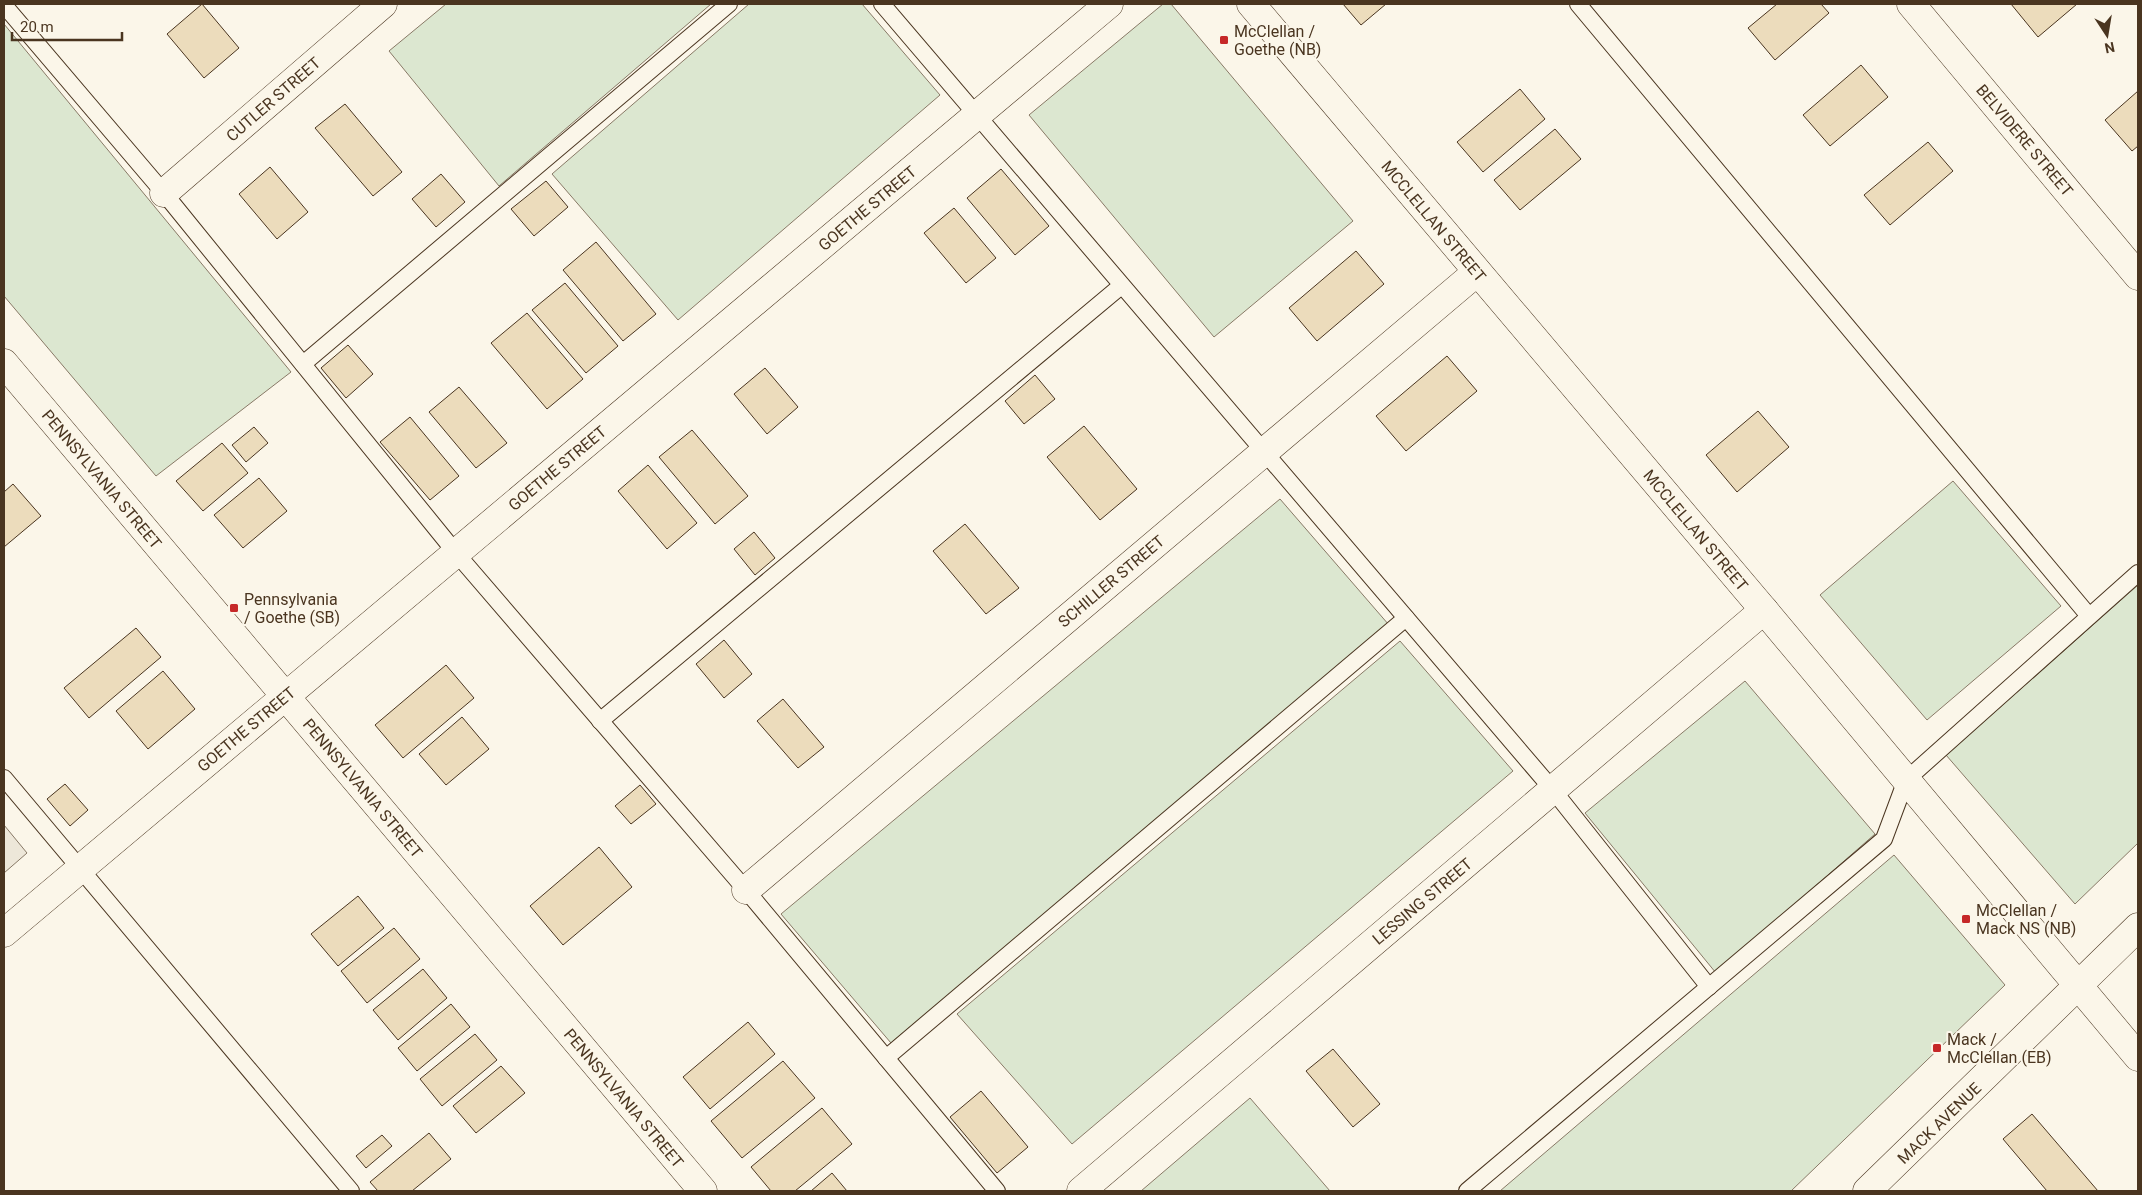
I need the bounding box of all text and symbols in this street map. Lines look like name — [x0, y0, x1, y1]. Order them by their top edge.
scale bar — [12, 10, 122, 42]
north arrow — [2082, 10, 2132, 60]
text: 20 m — [20, 18, 54, 36]
place label: McClellan / Goethe (NB) — [1234, 22, 1321, 59]
marker: McClellan / Goethe (NB) — [1218, 34, 1230, 46]
text: N — [2103, 39, 2116, 57]
street label: CUTLER STREET — [222, 53, 325, 145]
street label: BELVIDERE STREET — [1972, 81, 2077, 200]
street label: MCCLELLAN STREET — [1377, 157, 1490, 286]
street label: GOETHE STREET — [814, 162, 920, 255]
street label: PENNSYLVANIA STREET — [38, 406, 166, 553]
street label: GOETHE STREET — [504, 422, 610, 515]
street label: MCCLELLAN STREET — [1639, 466, 1752, 595]
street label: SCHILLER STREET — [1054, 531, 1169, 631]
place label: Pennsylvania / Goethe (SB) — [244, 590, 340, 627]
marker: Pennsylvania / Goethe (SB) — [228, 602, 240, 614]
street label: GOETHE STREET — [193, 683, 299, 776]
street label: PENNSYLVANIA STREET — [299, 715, 427, 862]
street label: LESSING STREET — [1369, 854, 1476, 949]
place label: McClellan / Mack NS (NB) — [1976, 901, 2076, 938]
marker: McClellan / Mack NS (NB) — [1960, 913, 1972, 925]
street label: PENNSYLVANIA STREET — [560, 1025, 688, 1172]
place label: Mack / McClellan (EB) — [1947, 1030, 2052, 1067]
marker: Mack / McClellan (EB) — [1931, 1042, 1943, 1054]
street label: MACK AVENUE — [1894, 1079, 1985, 1168]

